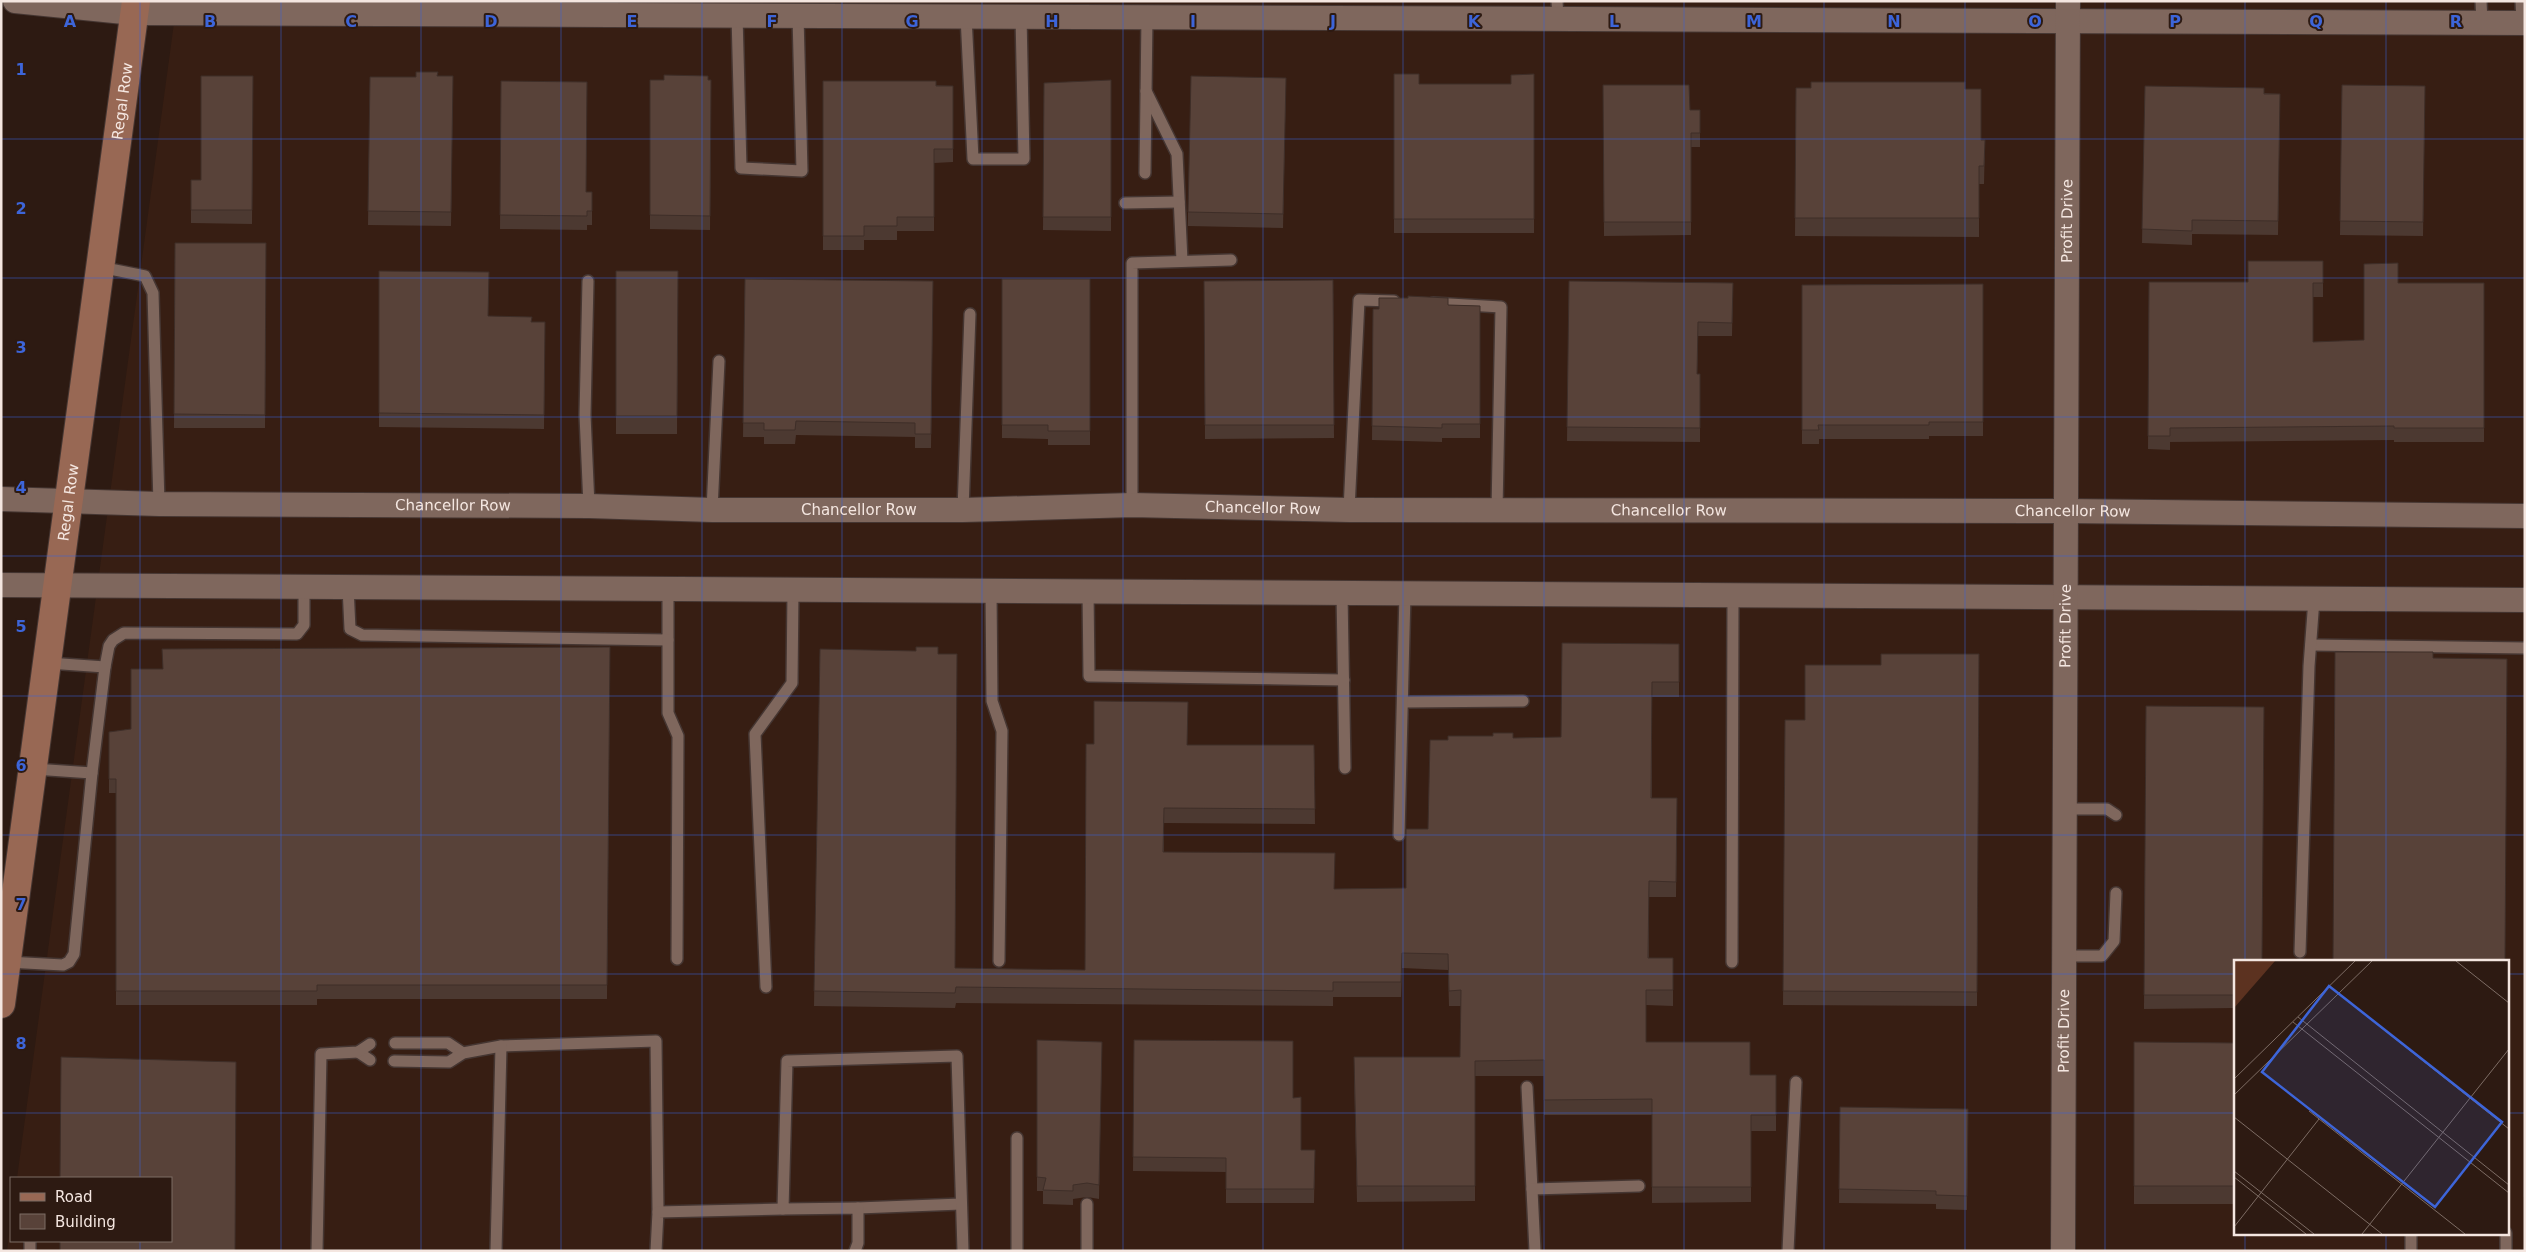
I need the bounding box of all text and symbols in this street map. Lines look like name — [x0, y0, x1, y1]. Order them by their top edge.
text: A — [64, 12, 77, 31]
text: B — [204, 12, 216, 31]
text: C — [345, 12, 357, 31]
text: D — [484, 12, 498, 31]
text: E — [627, 12, 637, 31]
text: F — [767, 12, 777, 31]
text: G — [905, 12, 919, 31]
text: H — [1045, 12, 1059, 31]
text: I — [1190, 12, 1196, 31]
text: J — [1329, 12, 1336, 31]
text: K — [1468, 12, 1481, 31]
text: L — [1609, 12, 1619, 31]
text: M — [1746, 12, 1762, 31]
text: N — [1887, 12, 1901, 31]
text: O — [2028, 12, 2042, 31]
text: P — [2169, 12, 2181, 31]
text: Q — [2309, 12, 2323, 31]
text: R — [2450, 12, 2462, 31]
text: 1 — [15, 60, 27, 79]
street label: Regal Row — [108, 61, 137, 141]
street label: Profit Drive — [2058, 179, 2076, 263]
text: 2 — [15, 199, 27, 218]
text: 3 — [15, 338, 27, 357]
street label: Regal Row — [54, 463, 83, 542]
text: 4 — [15, 478, 27, 497]
street label: Chancellor Row — [395, 496, 511, 515]
street label: Chancellor Row — [1205, 498, 1321, 518]
street label: Chancellor Row — [801, 501, 917, 519]
street label: Chancellor Row — [1611, 501, 1727, 520]
street label: Chancellor Row — [2015, 502, 2131, 521]
street label: Profit Drive — [2056, 584, 2075, 668]
text: 5 — [15, 617, 27, 636]
text: 6 — [15, 756, 27, 775]
text: 7 — [15, 895, 27, 914]
inset map — [2234, 960, 2508, 1234]
street label: Profit Drive — [2055, 989, 2073, 1073]
text: 8 — [15, 1034, 27, 1053]
legend — [10, 1177, 172, 1242]
text: Road — [55, 1188, 93, 1206]
text: Building — [55, 1213, 116, 1231]

